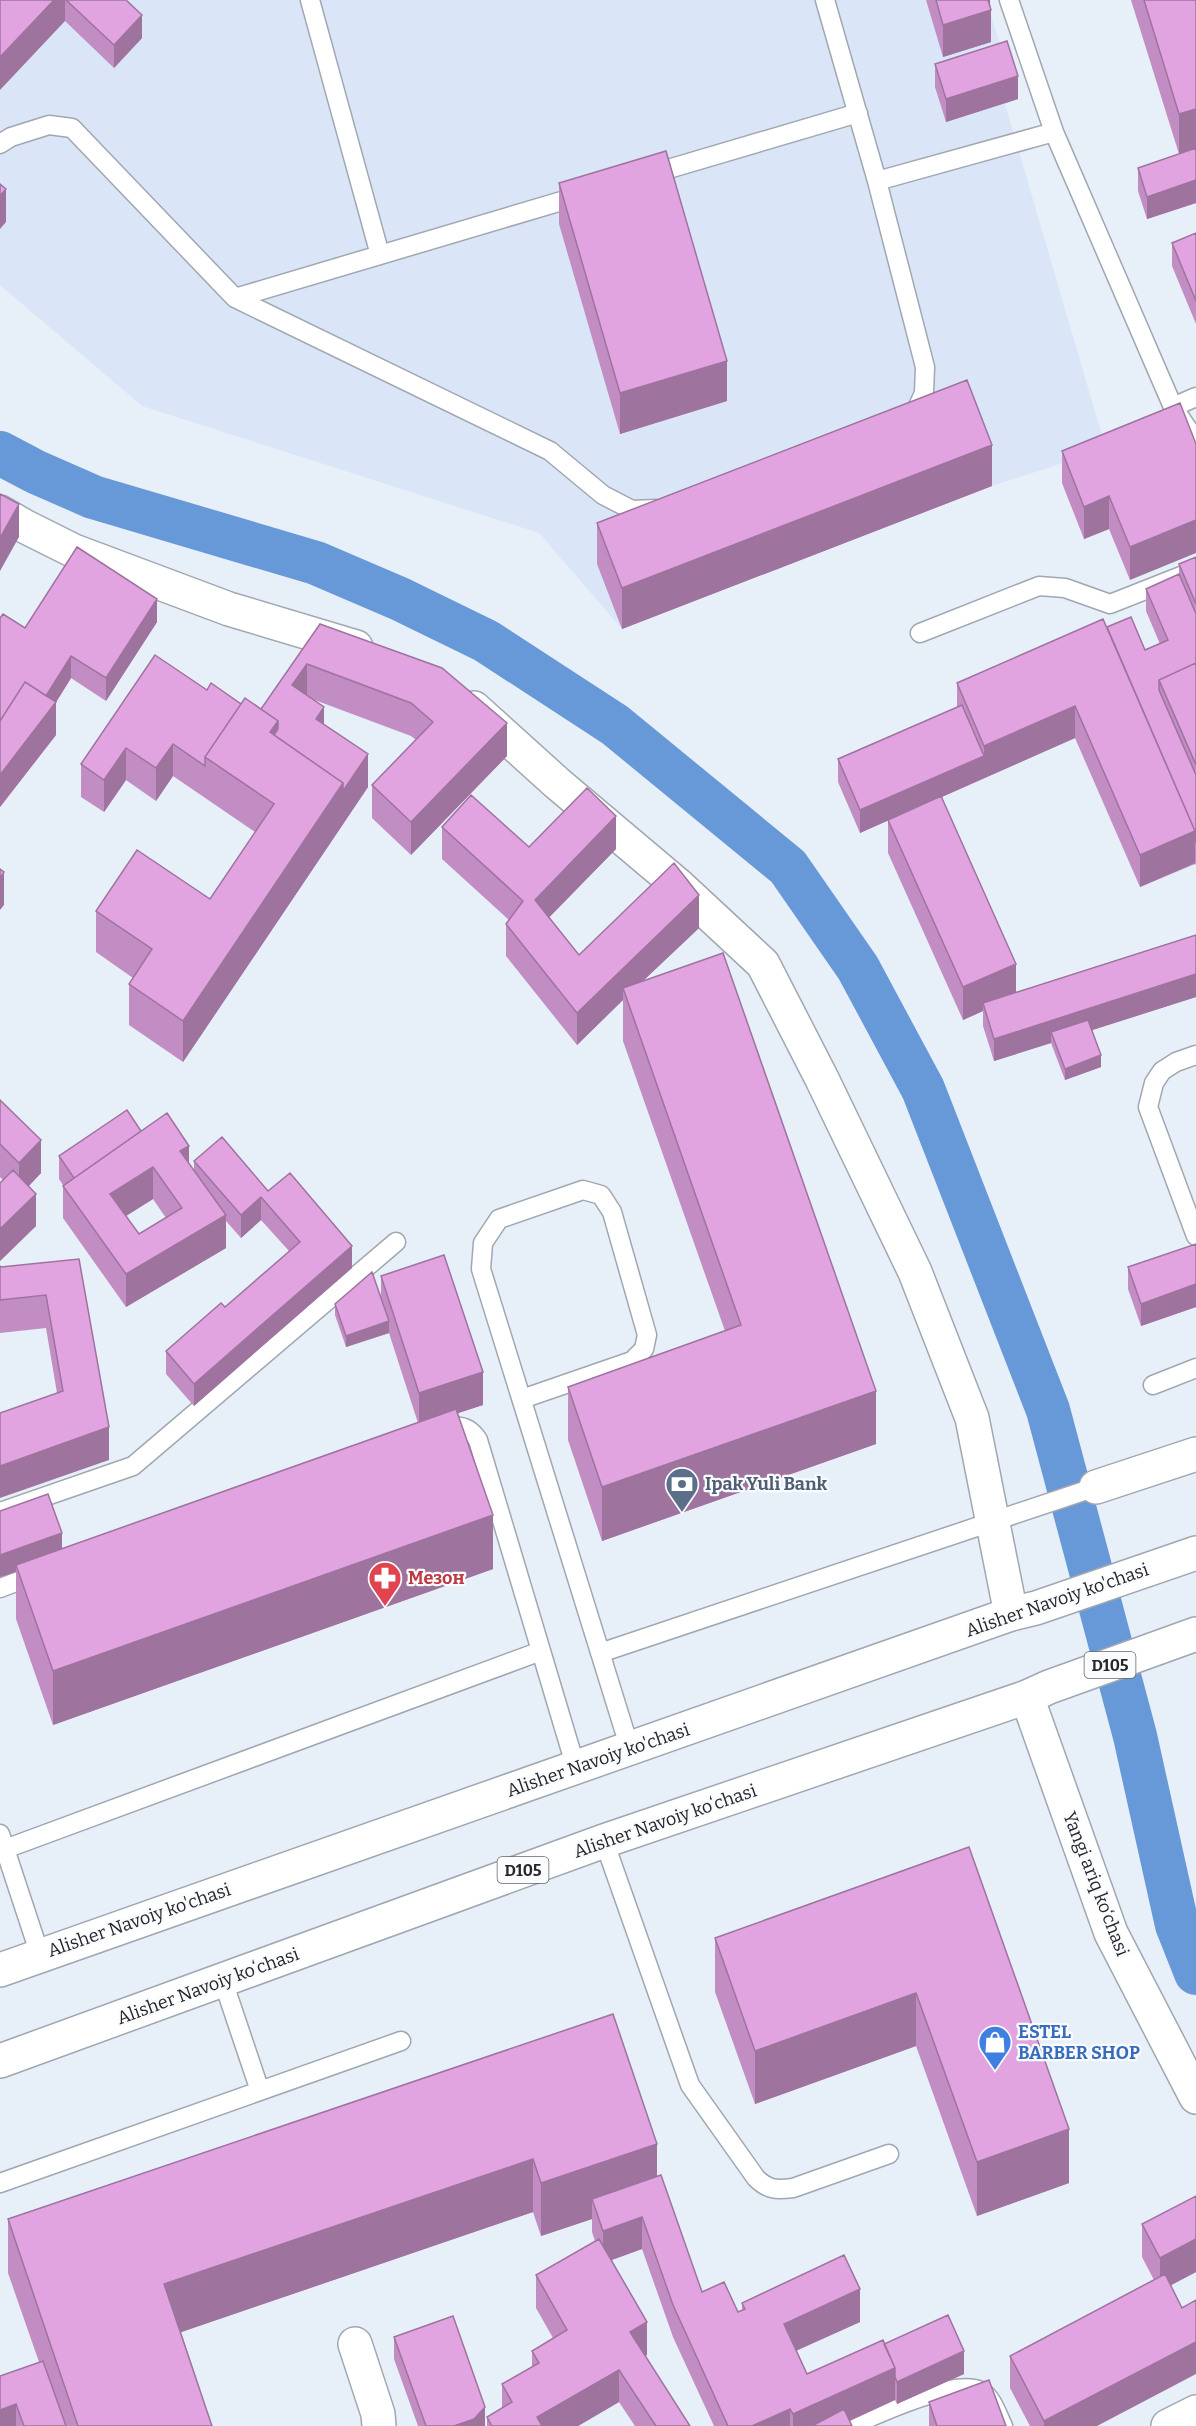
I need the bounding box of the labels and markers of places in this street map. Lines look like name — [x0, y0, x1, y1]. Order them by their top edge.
bank icon: Ipak Yuli Bank — [664, 1466, 700, 1513]
place label: Ipak Yuli Bank — [705, 1473, 828, 1495]
pharmacy icon: Мезон — [367, 1560, 403, 1607]
place label: Мезон — [408, 1567, 464, 1589]
place label: ESTEL BARBER SHOP — [1018, 2021, 1140, 2064]
shop icon: ESTEL BARBER SHOP — [977, 2024, 1013, 2071]

